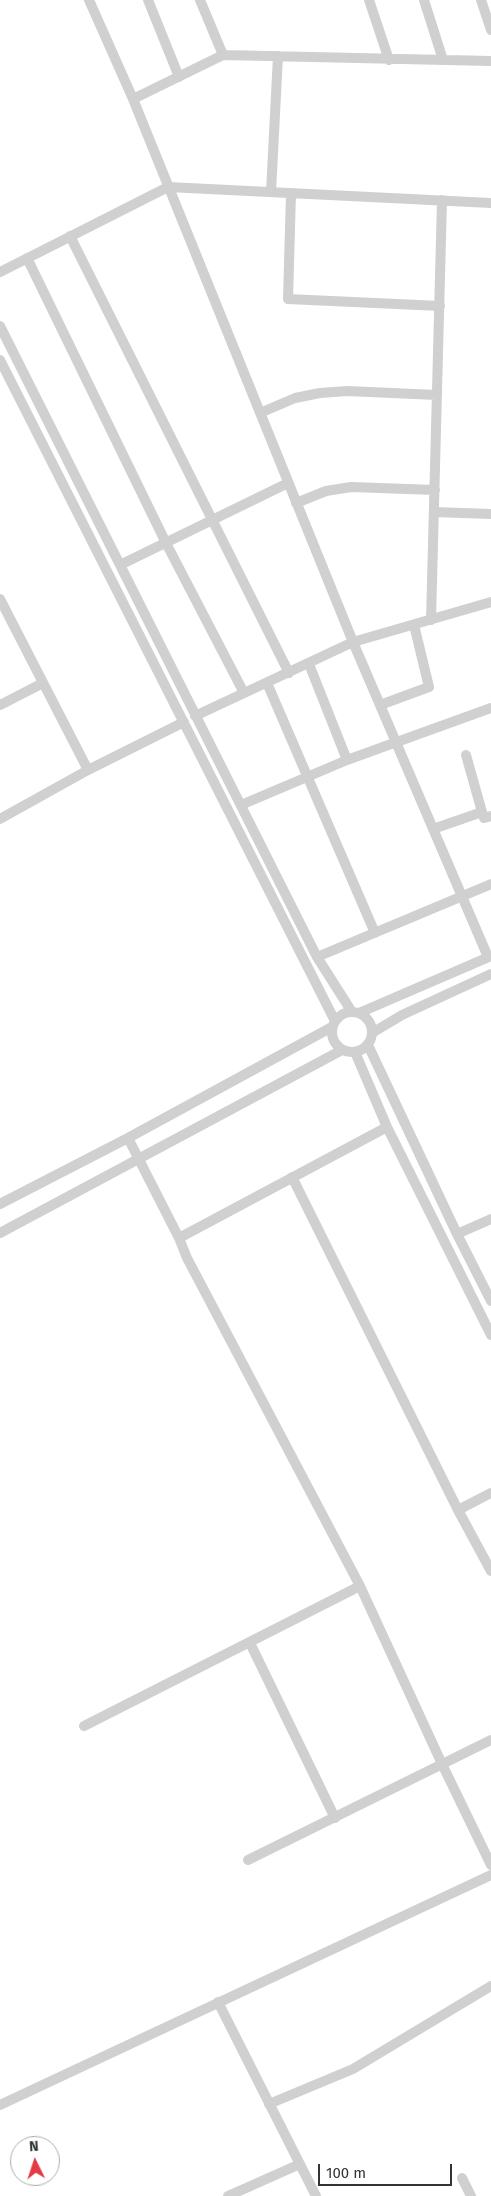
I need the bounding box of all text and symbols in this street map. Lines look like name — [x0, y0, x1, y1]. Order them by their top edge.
north arrow — [10, 2136, 60, 2186]
text: N — [29, 2138, 39, 2155]
scale bar — [321, 2154, 455, 2186]
text: 100 m — [326, 2164, 366, 2182]

